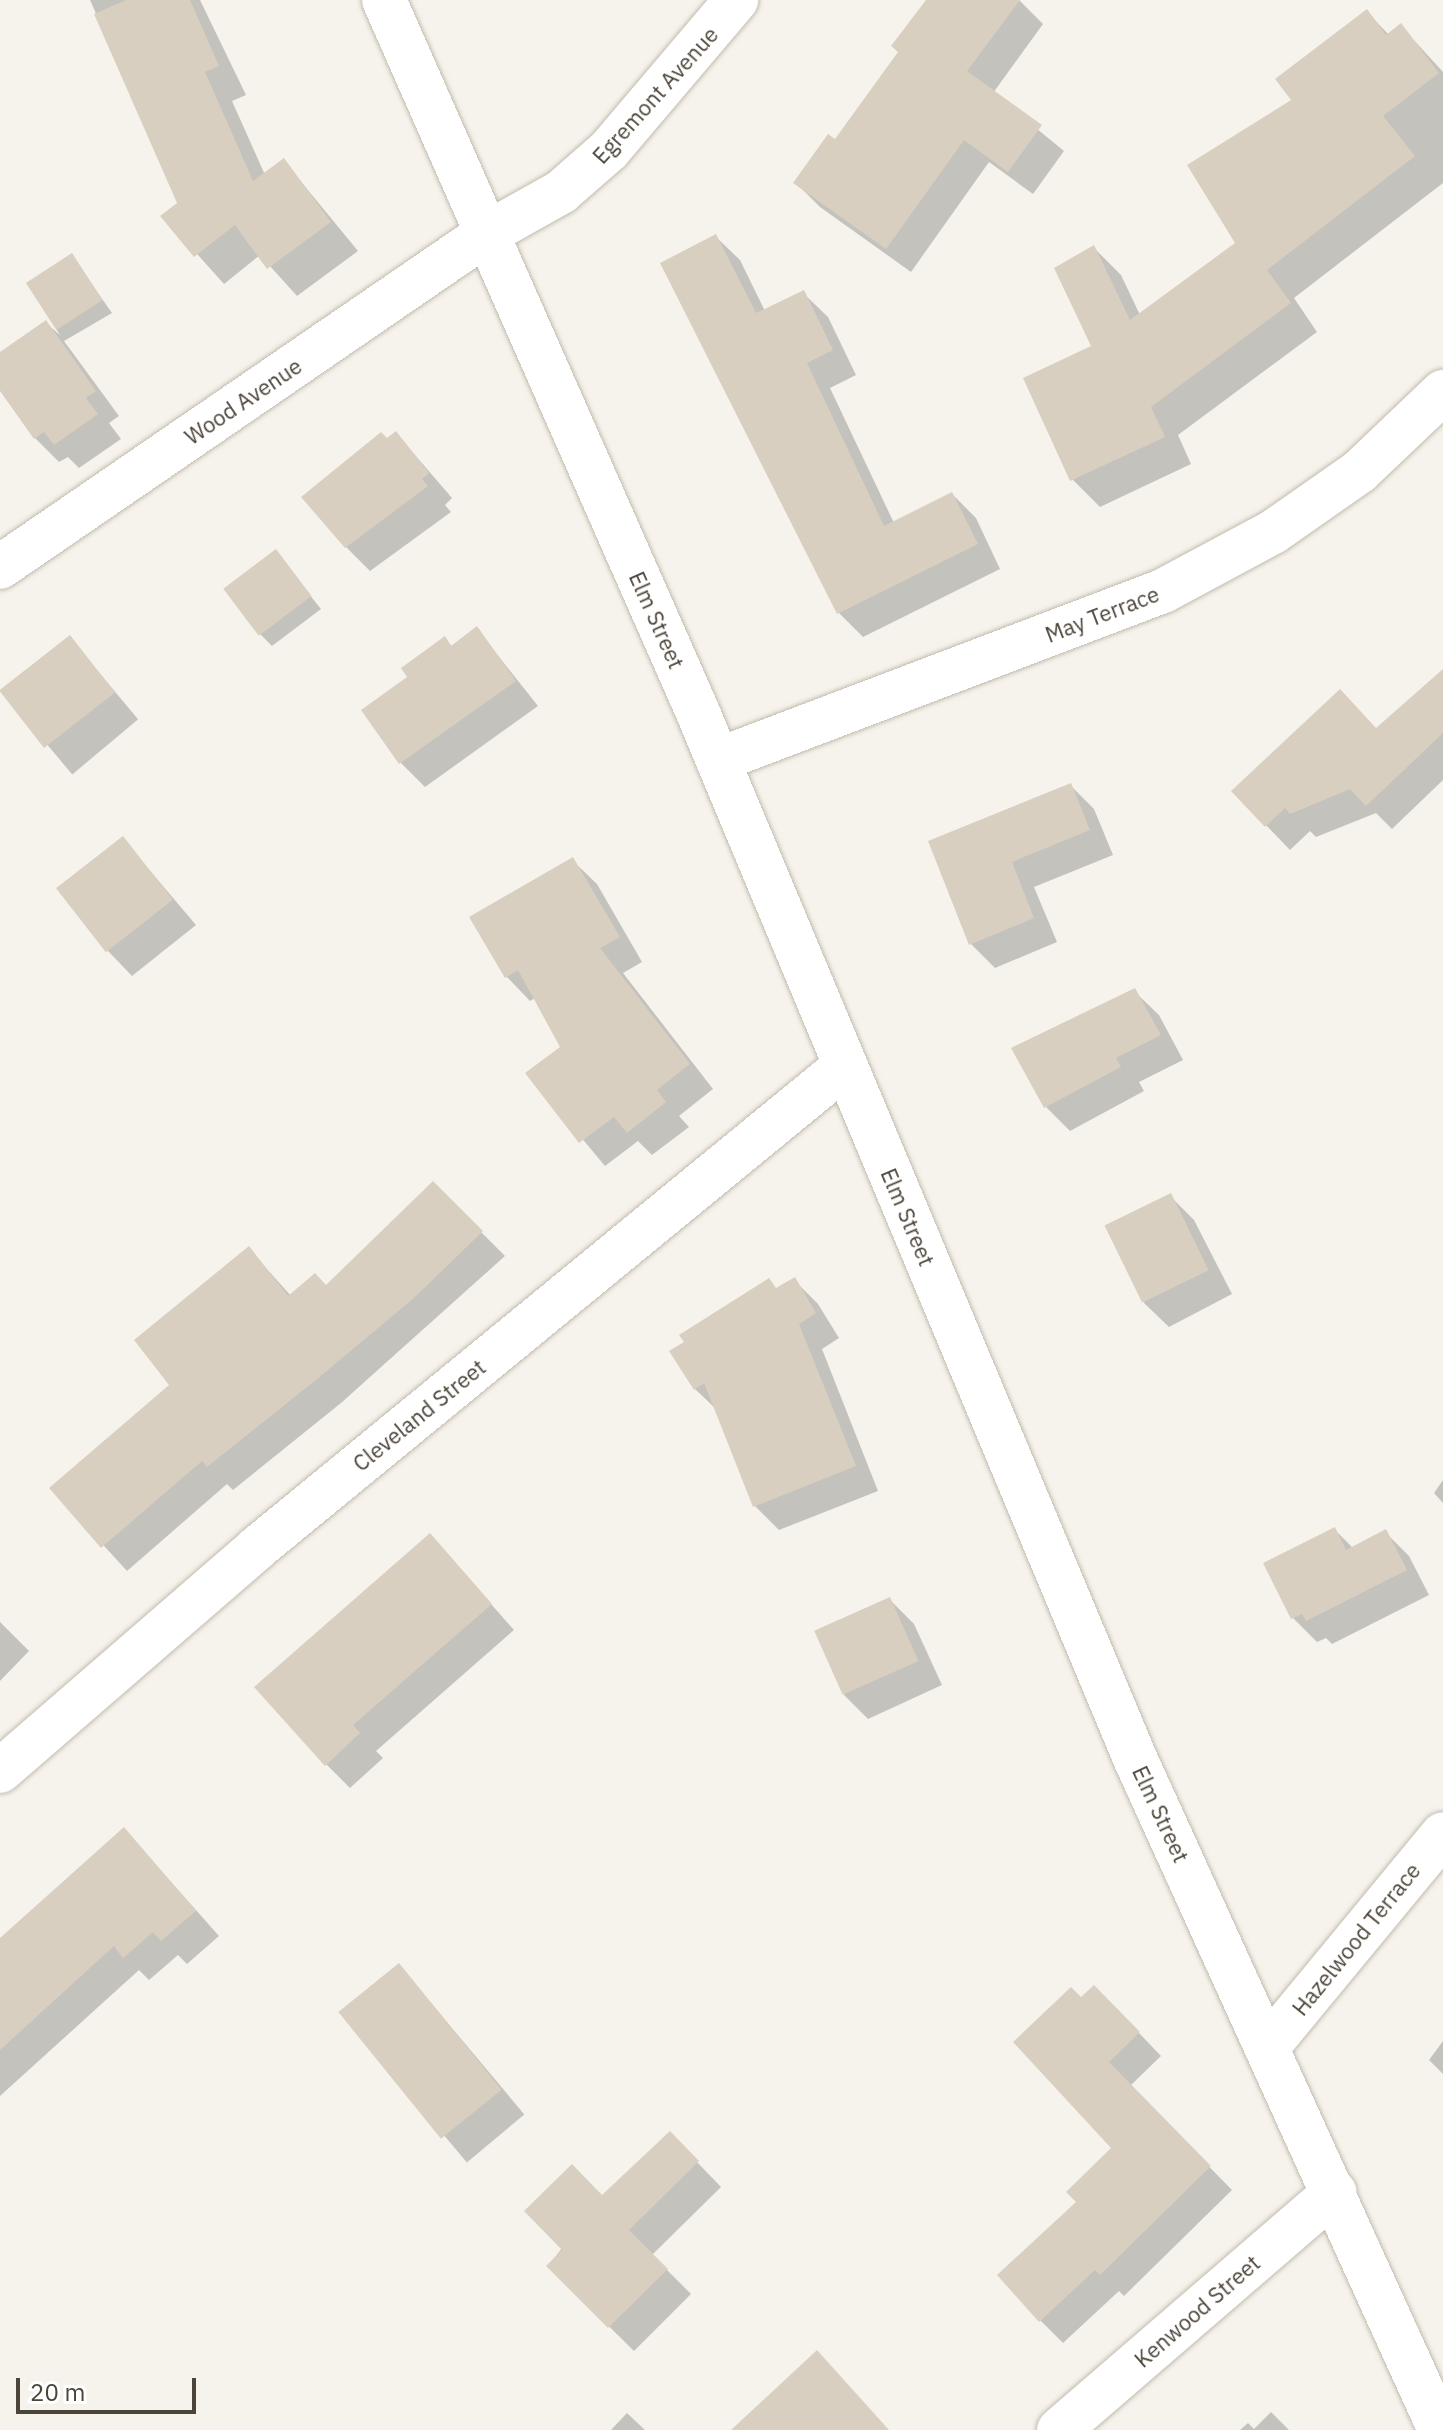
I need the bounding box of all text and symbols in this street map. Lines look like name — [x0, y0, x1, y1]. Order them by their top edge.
street label: Egremont Avenue — [587, 21, 723, 169]
street label: Wood Avenue — [180, 352, 306, 450]
street label: Elm Street — [624, 567, 690, 673]
street label: May Terrace — [1041, 580, 1163, 648]
street label: Elm Street — [876, 1164, 940, 1270]
street label: Cleveland Street — [347, 1354, 491, 1476]
street label: Elm Street — [1127, 1761, 1195, 1867]
street label: Hazelwood Terrace — [1286, 1857, 1426, 2021]
street label: Kenwood Street — [1129, 2249, 1265, 2373]
scale bar — [20, 2362, 200, 2412]
text: 20 m — [30, 2376, 85, 2408]

